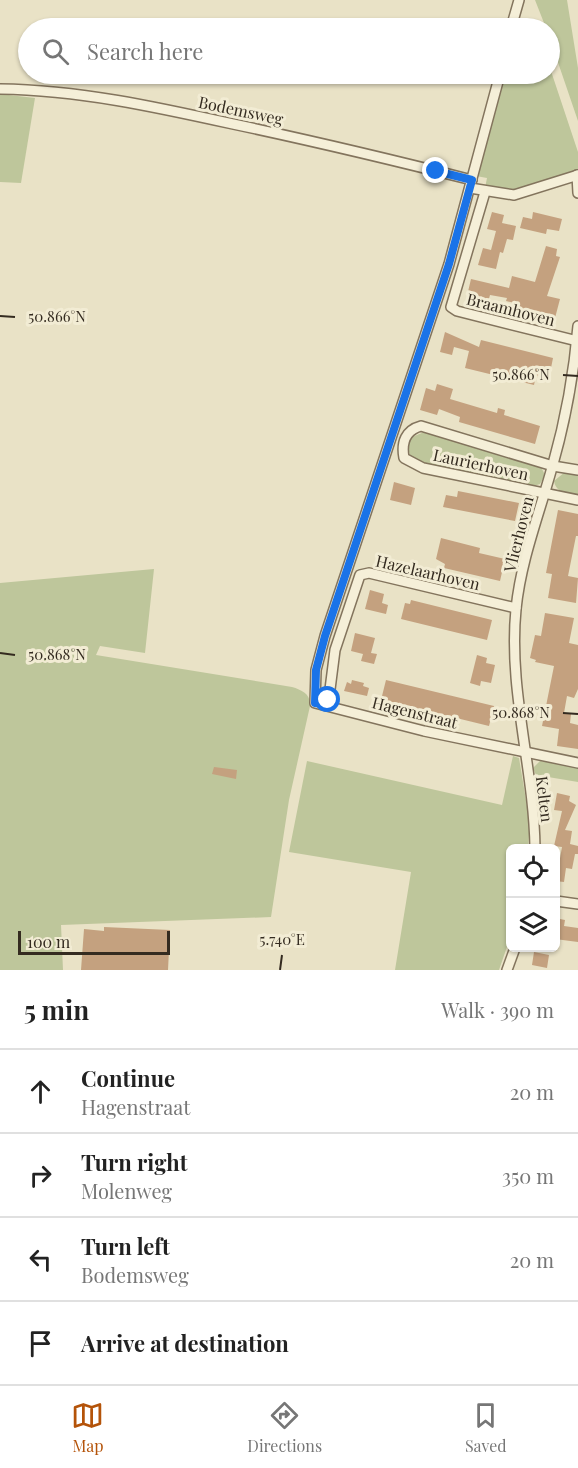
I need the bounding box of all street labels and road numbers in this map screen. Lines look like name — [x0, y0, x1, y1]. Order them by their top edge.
street label: Bodemsweg — [197, 91, 286, 129]
street label: Braamhoven — [465, 288, 558, 330]
street label: Laurierhoven — [431, 444, 531, 484]
street label: Vlierhoven — [498, 493, 538, 575]
street label: Hazelaarhoven — [374, 550, 483, 594]
street label: Hagenstraat — [370, 691, 460, 733]
street label: Kelten — [532, 775, 558, 824]

